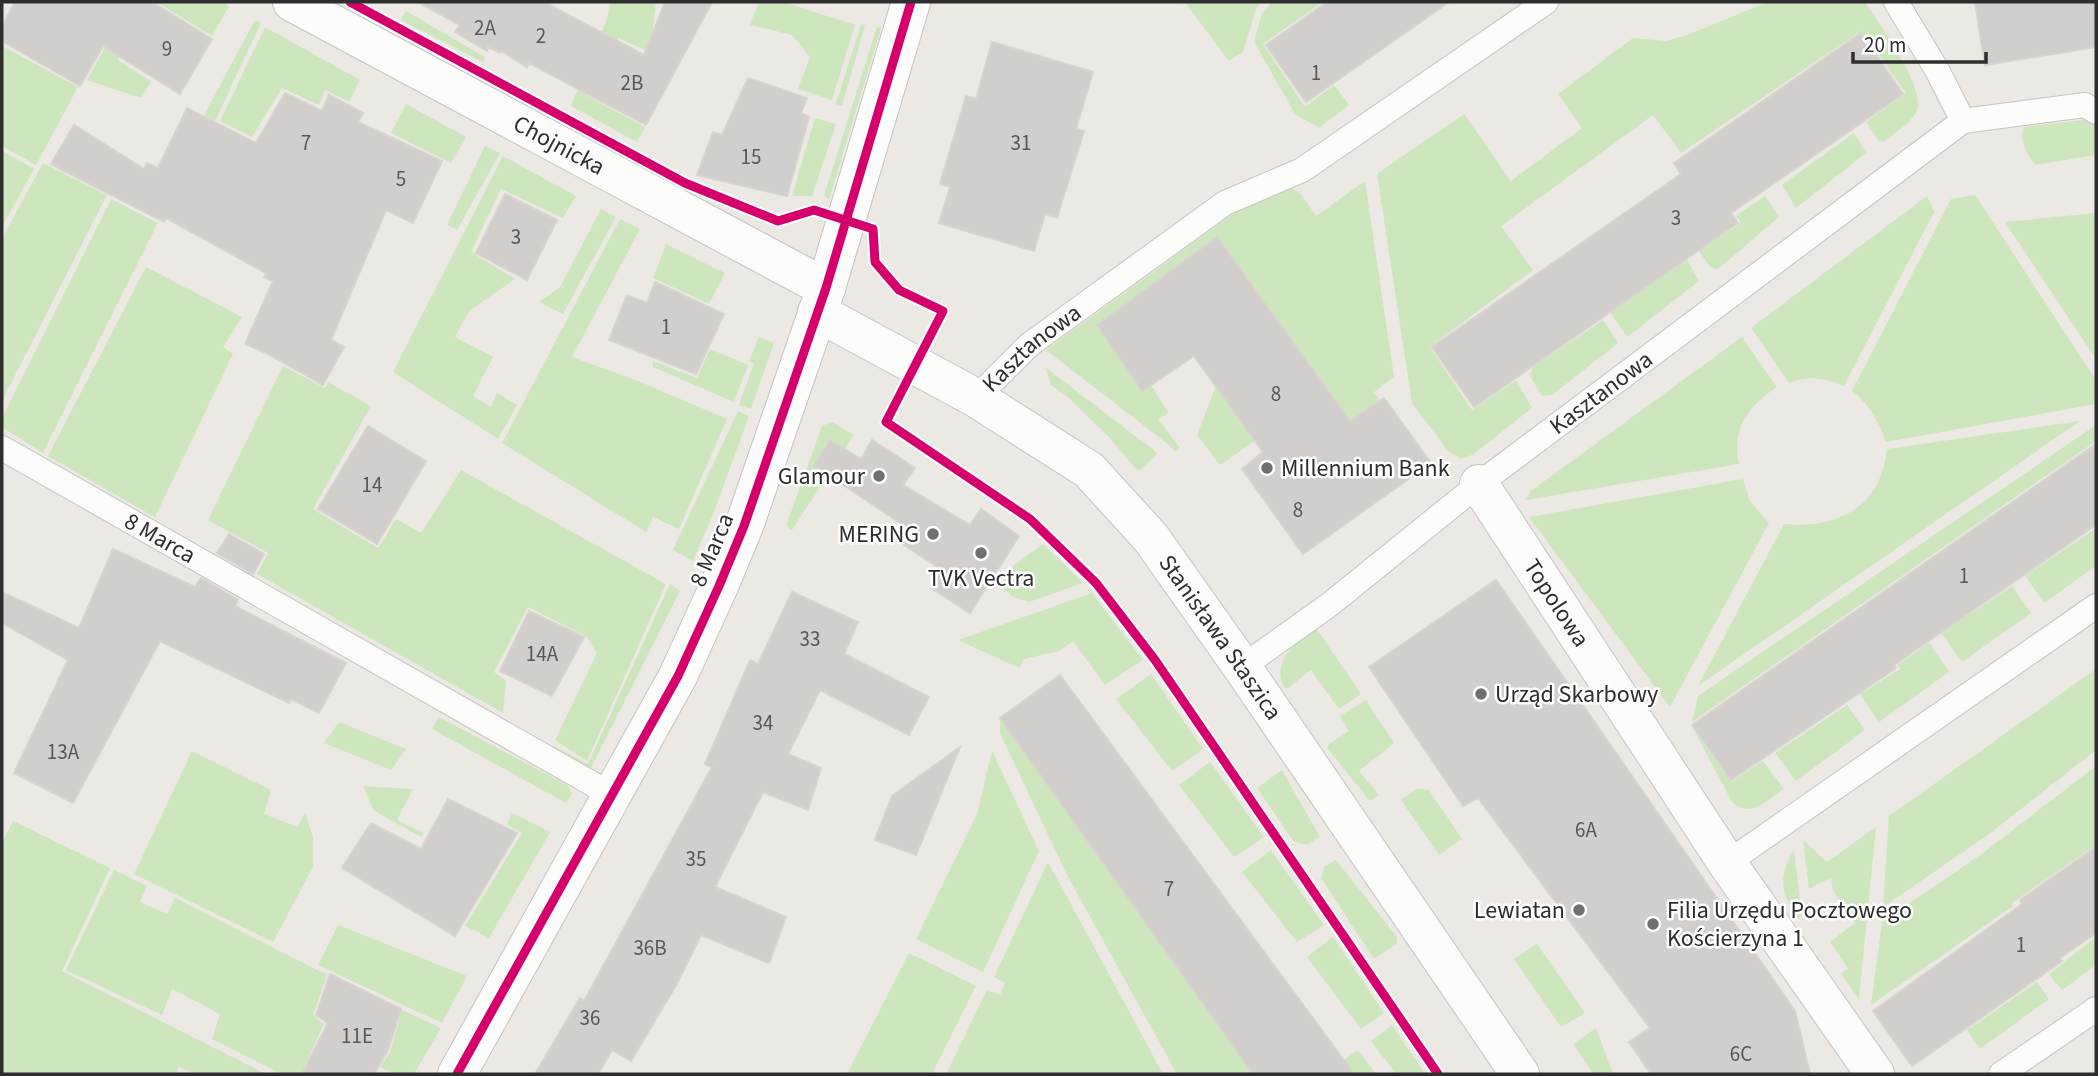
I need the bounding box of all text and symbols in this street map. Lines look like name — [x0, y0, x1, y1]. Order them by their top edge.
house number: 2A — [474, 13, 497, 43]
house number: 2 — [536, 21, 546, 51]
scale bar — [1853, 21, 1986, 65]
text: 20 m — [1864, 30, 1906, 60]
house number: 9 — [162, 34, 172, 64]
house number: 1 — [1311, 58, 1321, 88]
house number: 2B — [621, 68, 643, 98]
street label: Chojnicka — [507, 106, 611, 184]
house number: 7 — [301, 128, 311, 158]
house number: 31 — [1011, 128, 1031, 158]
house number: 15 — [741, 142, 761, 172]
house number: 5 — [396, 164, 406, 194]
house number: 3 — [1671, 203, 1681, 233]
house number: 3 — [511, 222, 521, 252]
street label: Kasztanowa — [974, 295, 1088, 400]
house number: 1 — [661, 312, 671, 342]
street label: Kasztanowa — [1542, 342, 1660, 443]
house number: 8 — [1271, 379, 1281, 409]
place label: Millennium Bank — [1281, 451, 1450, 486]
place label: Glamour — [778, 459, 866, 494]
marker: Millennium Bank — [1259, 460, 1275, 476]
marker: Glamour — [871, 468, 887, 484]
house number: 14 — [362, 470, 382, 500]
house number: 8 — [1293, 495, 1303, 525]
street label: 8 Marca — [118, 504, 202, 572]
street label: 8 Marca — [681, 508, 743, 592]
place label: MERING — [839, 517, 919, 552]
marker: MERING — [925, 526, 941, 542]
marker: TVK Vectra — [973, 545, 989, 561]
street label: Stanisława Staszica — [1150, 547, 1291, 727]
street label: Topolowa — [1515, 552, 1598, 654]
place label: TVK Vectra — [928, 561, 1034, 596]
house number: 1 — [1959, 561, 1969, 591]
house number: 33 — [800, 624, 820, 654]
house number: 14A — [526, 639, 559, 669]
place label: Urząd Skarbowy — [1495, 677, 1658, 712]
marker: Urząd Skarbowy — [1473, 686, 1489, 702]
house number: 34 — [753, 708, 773, 738]
house number: 13A — [47, 737, 80, 767]
house number: 6A — [1575, 815, 1598, 845]
house number: 35 — [686, 844, 706, 874]
house number: 7 — [1164, 874, 1174, 904]
place label: Lewiatan — [1474, 893, 1565, 928]
place label: Filia Urzędu Pocztowego Kościerzyna 1 — [1667, 893, 1912, 956]
marker: Lewiatan — [1571, 902, 1587, 918]
marker: Filia Urzędu Pocztowego Kościerzyna 1 — [1645, 916, 1661, 932]
house number: 1 — [2016, 930, 2026, 960]
house number: 36B — [633, 933, 667, 963]
house number: 36 — [580, 1003, 600, 1033]
house number: 11E — [341, 1021, 373, 1051]
house number: 6C — [1730, 1039, 1752, 1069]

